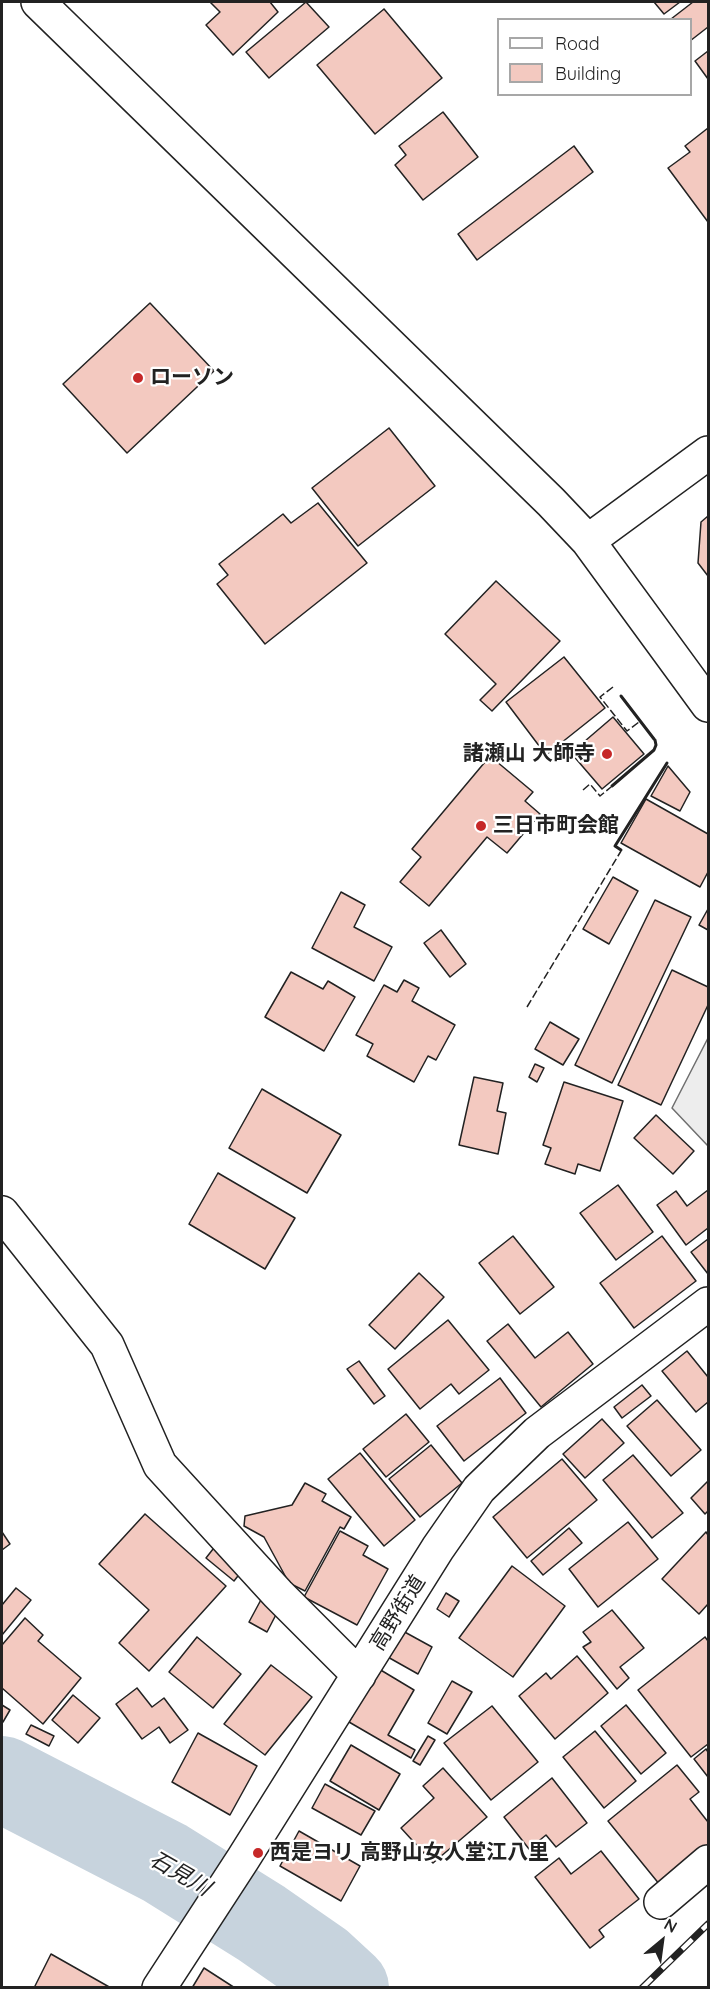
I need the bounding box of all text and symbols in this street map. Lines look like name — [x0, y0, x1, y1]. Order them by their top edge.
legend — [497, 18, 692, 96]
text: Road — [555, 32, 600, 55]
text: Building — [555, 62, 621, 85]
place label: ローソン — [150, 365, 234, 391]
marker: ローソン — [131, 371, 145, 385]
place label: 諸瀬山 大師寺 — [463, 741, 595, 767]
marker: 諸瀬山 大師寺 — [600, 747, 614, 761]
place label: 三日市町会館 — [493, 813, 619, 839]
marker: 三日市町会館 — [474, 819, 488, 833]
street label: 高野街道 — [365, 1571, 431, 1655]
place label: 西是ヨリ 高野山女人堂江八里 — [270, 1840, 549, 1866]
water label: 石見川 — [145, 1846, 215, 1902]
marker: 西是ヨリ 高野山女人堂江八里 — [251, 1846, 265, 1860]
north arrow — [632, 1911, 692, 1971]
text: N — [661, 1914, 681, 1937]

